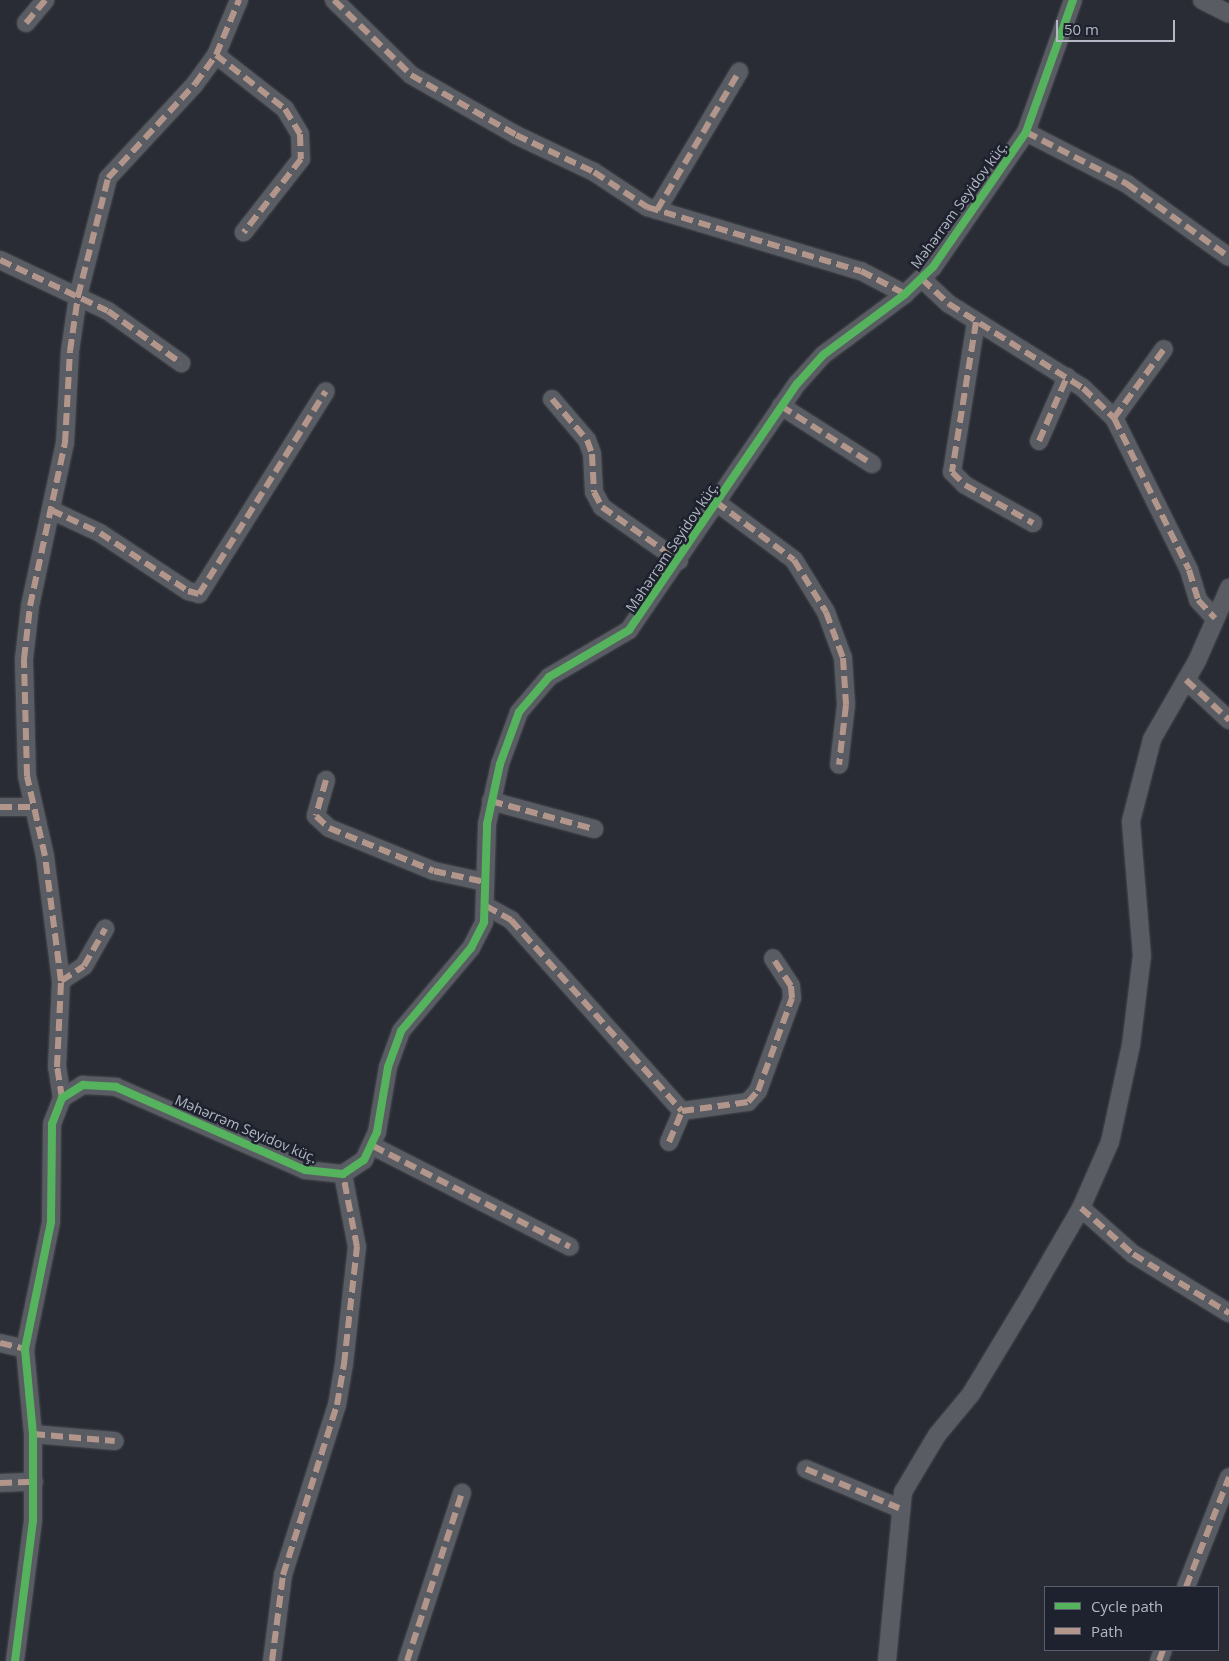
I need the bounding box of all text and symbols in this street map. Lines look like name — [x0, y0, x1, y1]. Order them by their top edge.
scale bar — [1059, 10, 1178, 42]
text: 50 m — [1064, 19, 1099, 39]
street label: Məhərrəm Seyidov küç. — [907, 138, 1011, 272]
street label: Məhərrəm Seyidov küç. — [622, 479, 722, 615]
street label: Məhərrəm Seyidov küç. — [172, 1091, 320, 1167]
legend — [1044, 1586, 1219, 1651]
text: Cycle path — [1091, 1596, 1163, 1616]
text: Path — [1091, 1621, 1123, 1641]

